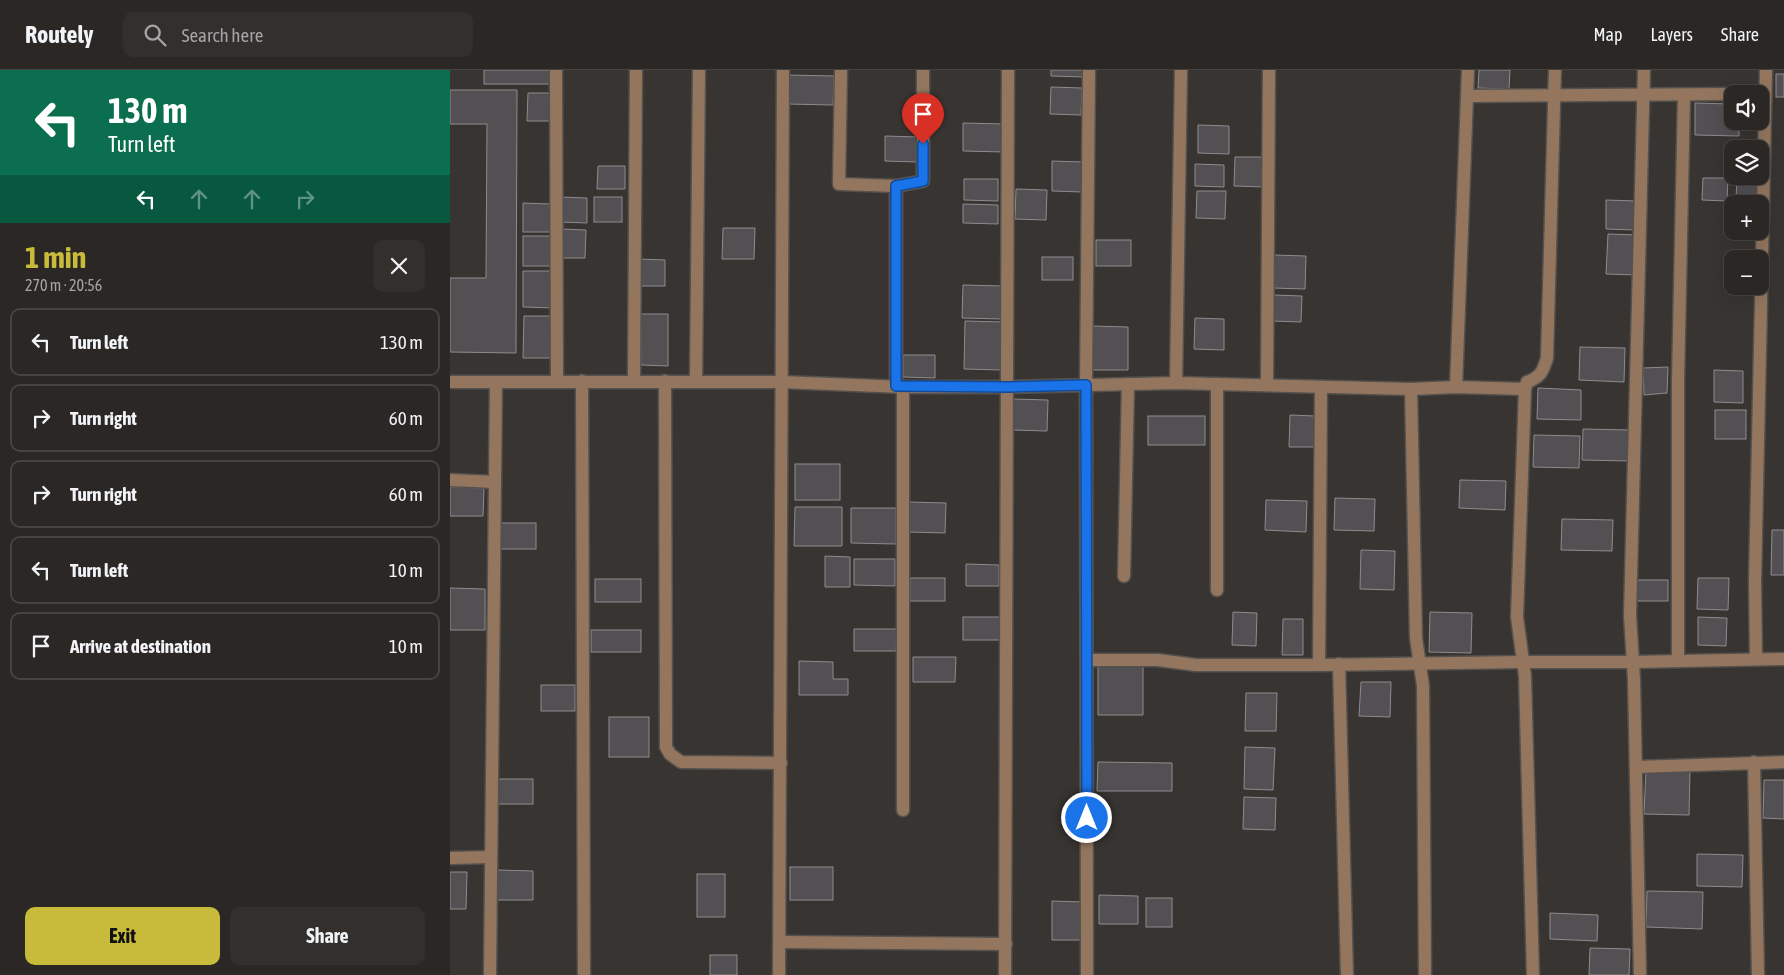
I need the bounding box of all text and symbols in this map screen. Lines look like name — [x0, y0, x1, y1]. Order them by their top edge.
search box — [123, 12, 473, 57]
text: Routely — [25, 21, 93, 48]
icon: search — [141, 21, 169, 49]
text: Search here — [181, 24, 263, 46]
text: Map — [1593, 24, 1622, 45]
text: Layers — [1650, 24, 1693, 45]
text: Share — [1721, 24, 1759, 45]
map controls — [1724, 85, 1769, 295]
button: sound — [1724, 85, 1769, 130]
icon: left — [25, 90, 90, 155]
text: 130 m — [108, 90, 187, 130]
pin — [902, 93, 944, 144]
icon: arrive — [909, 100, 937, 128]
text: Turn left — [108, 131, 175, 157]
button: layers — [1724, 140, 1769, 185]
icon: left — [132, 185, 160, 213]
icon: ahead — [185, 185, 213, 213]
icon: ahead — [238, 185, 266, 213]
icon: right — [291, 185, 319, 213]
button: + — [1724, 195, 1769, 240]
text: 1 min — [25, 240, 86, 274]
button: close — [373, 240, 425, 292]
button: − — [1724, 250, 1769, 295]
text: 270 m · 20:56 — [25, 276, 102, 294]
icon: left — [27, 328, 55, 356]
text: Turn left — [70, 331, 128, 353]
text: 130 m — [380, 331, 423, 353]
icon: right — [27, 404, 55, 432]
text: Turn right — [70, 407, 137, 429]
text: 60 m — [389, 407, 423, 429]
icon: right — [27, 480, 55, 508]
text: Turn right — [70, 483, 137, 505]
text: 60 m — [389, 483, 423, 505]
icon: left — [27, 556, 55, 584]
text: Turn left — [70, 559, 128, 581]
text: 10 m — [389, 559, 423, 581]
icon: arrive — [27, 632, 55, 660]
text: Arrive at destination — [70, 635, 211, 657]
text: 10 m — [389, 635, 423, 657]
position arrow — [1060, 791, 1112, 843]
button: Exit — [25, 907, 220, 965]
button: Share — [230, 907, 425, 965]

